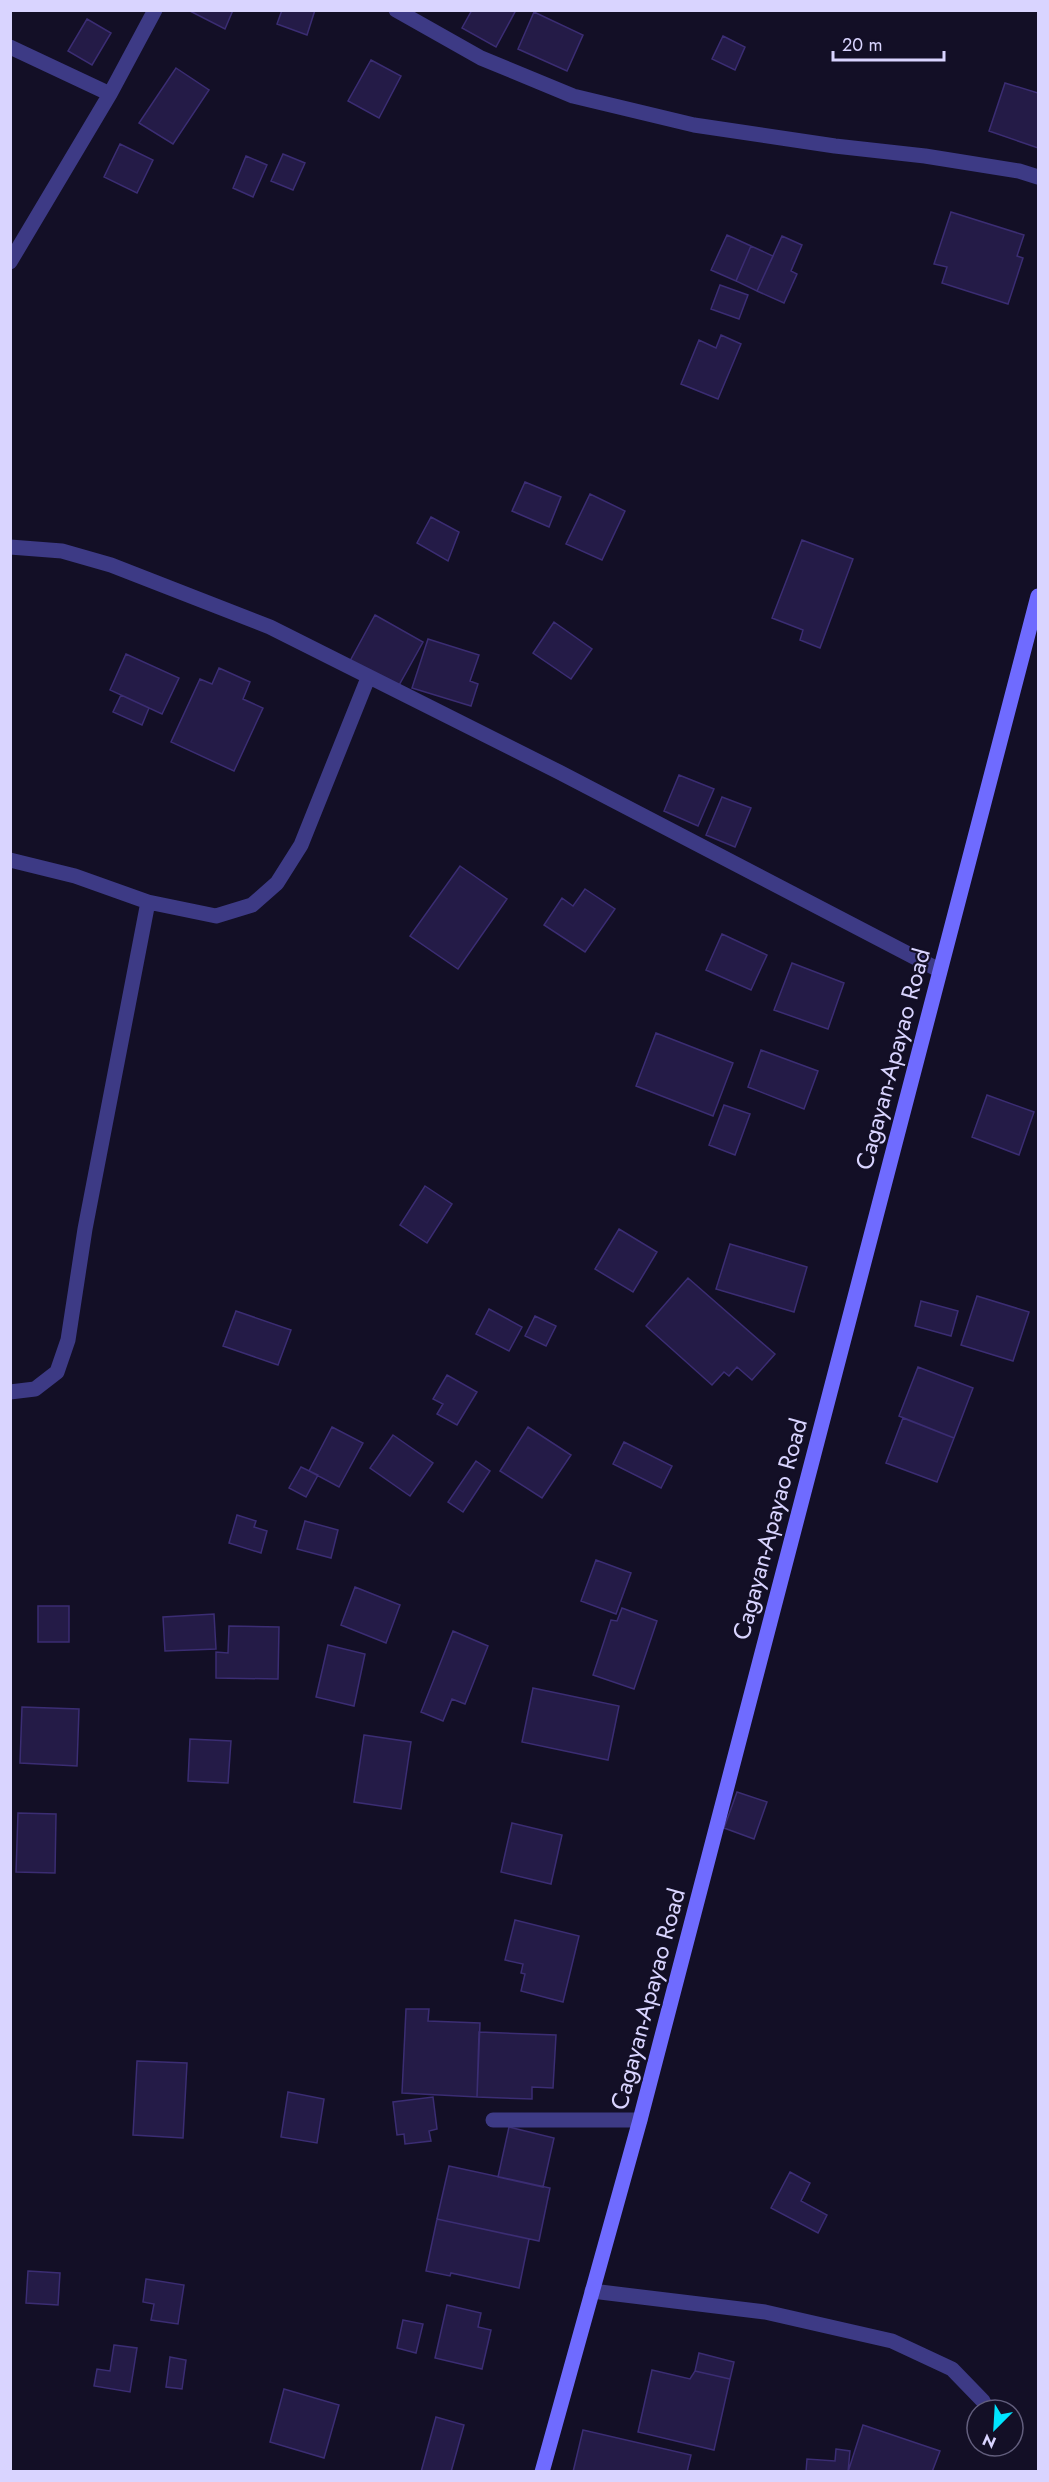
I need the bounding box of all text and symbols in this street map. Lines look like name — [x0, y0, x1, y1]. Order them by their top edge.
scale bar — [833, 24, 944, 62]
text: 20 m — [842, 32, 882, 58]
street label: Cagayan-Apayao Road — [846, 944, 939, 1173]
street label: Cagayan-Apayao Road — [723, 1414, 816, 1643]
street label: Cagayan-Apayao Road — [601, 1884, 694, 2113]
north arrow — [965, 2398, 1025, 2458]
text: N — [979, 2428, 1000, 2454]

